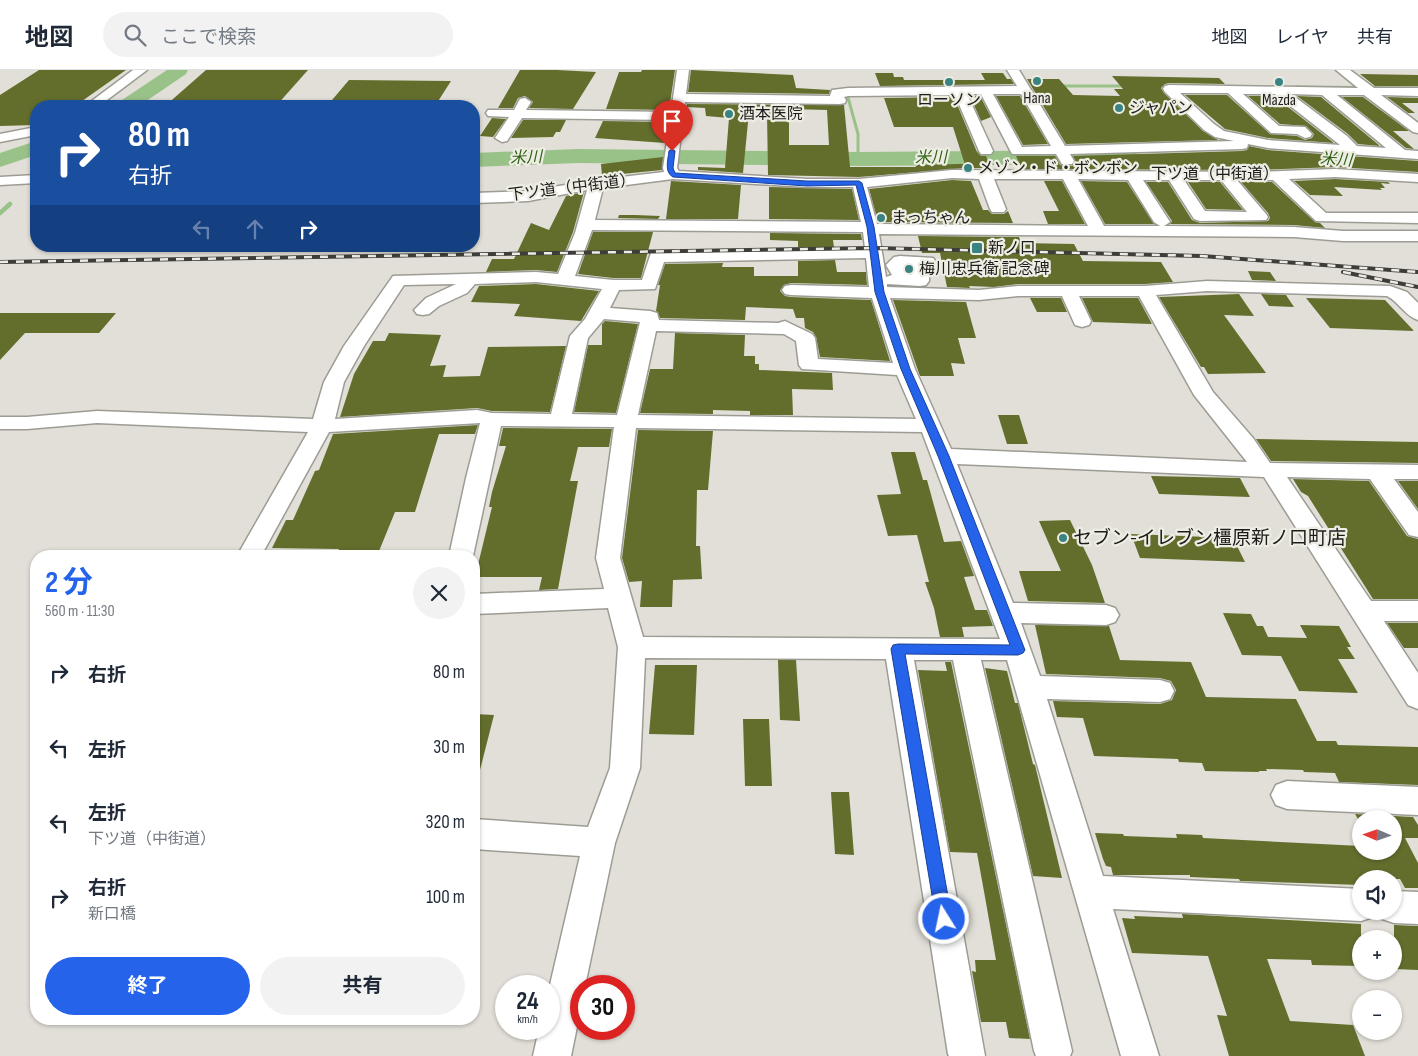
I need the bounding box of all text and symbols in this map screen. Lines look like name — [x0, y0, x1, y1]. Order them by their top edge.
search box — [103, 12, 453, 57]
icon: search — [121, 21, 149, 49]
text: 地図 — [25, 23, 73, 52]
text: ここで検索 — [161, 26, 256, 49]
text: 地図 — [1212, 27, 1248, 48]
text: レイヤ — [1276, 27, 1329, 48]
text: 共有 — [1357, 27, 1393, 48]
marker: Hana — [1031, 75, 1043, 87]
marker: ローソン — [943, 76, 955, 88]
marker: Mazda — [1273, 76, 1285, 88]
place label: Hana — [1023, 89, 1051, 108]
place label: ローソン — [917, 91, 981, 110]
place label: Mazda — [1262, 91, 1296, 110]
place label: ジャパン — [1129, 99, 1193, 118]
pin — [651, 100, 693, 151]
marker: ジャパン — [1113, 102, 1125, 114]
place label: 酒本医院 — [739, 105, 803, 124]
icon: arrive — [658, 107, 686, 135]
marker: 酒本医院 — [723, 108, 735, 120]
text: 80 m — [128, 114, 190, 157]
icon: right — [45, 120, 110, 185]
water label: 米川 — [510, 148, 544, 168]
water label: 米川 — [915, 148, 949, 168]
water label: 米川 — [1319, 149, 1355, 171]
place label: メゾン・ド・ボンボン — [978, 159, 1138, 178]
marker: メゾン・ド・ボンボン — [962, 162, 974, 174]
text: 右折 — [128, 163, 172, 190]
street label: 下ツ道（中街道） — [1151, 165, 1279, 184]
street label: 下ツ道（中街道） — [507, 171, 637, 205]
place label: まっちゃん — [891, 209, 970, 228]
marker: まっちゃん — [875, 212, 887, 224]
icon: left — [188, 215, 216, 243]
icon: ahead — [241, 215, 269, 243]
icon: right — [294, 215, 322, 243]
place label: 新ノ口 — [988, 239, 1036, 258]
marker: 新ノ口 — [970, 241, 984, 255]
place label: 梅川忠兵衛 記念碑 — [919, 260, 1050, 279]
marker: 梅川忠兵衛 記念碑 — [903, 263, 915, 275]
place label: セブン-イレブン橿原新ノ口町店 — [1073, 527, 1346, 550]
marker: セブン-イレブン橿原新ノ口町店 — [1057, 532, 1069, 544]
text: 2 分 — [45, 565, 93, 601]
button: close — [413, 567, 465, 619]
text: 560 m · 11:30 — [45, 602, 115, 621]
icon: right — [45, 659, 73, 687]
text: 80 m — [433, 661, 465, 684]
text: 右折 — [88, 664, 126, 687]
icon: left — [45, 734, 73, 762]
text: 30 m — [433, 736, 465, 759]
text: 左折 — [88, 739, 126, 762]
text: 左折 — [88, 802, 126, 825]
icon: left — [45, 809, 73, 837]
north arrow — [1352, 810, 1402, 860]
map controls — [1352, 810, 1402, 1040]
text: 320 m — [425, 811, 465, 834]
text: 下ツ道（中街道） — [88, 830, 216, 849]
button: sound — [1352, 870, 1402, 920]
text: 右折 — [88, 877, 126, 900]
icon: right — [45, 884, 73, 912]
text: 100 m — [426, 886, 465, 909]
position arrow — [917, 892, 969, 944]
text: 新口橋 — [88, 905, 136, 924]
button: + — [1352, 930, 1402, 980]
button: 終了 — [45, 957, 250, 1015]
button: 共有 — [260, 957, 465, 1015]
speed limit sign: 30 — [570, 975, 635, 1040]
text: 24 — [516, 986, 539, 1017]
button: − — [1352, 990, 1402, 1040]
text: km/h — [517, 1012, 538, 1027]

